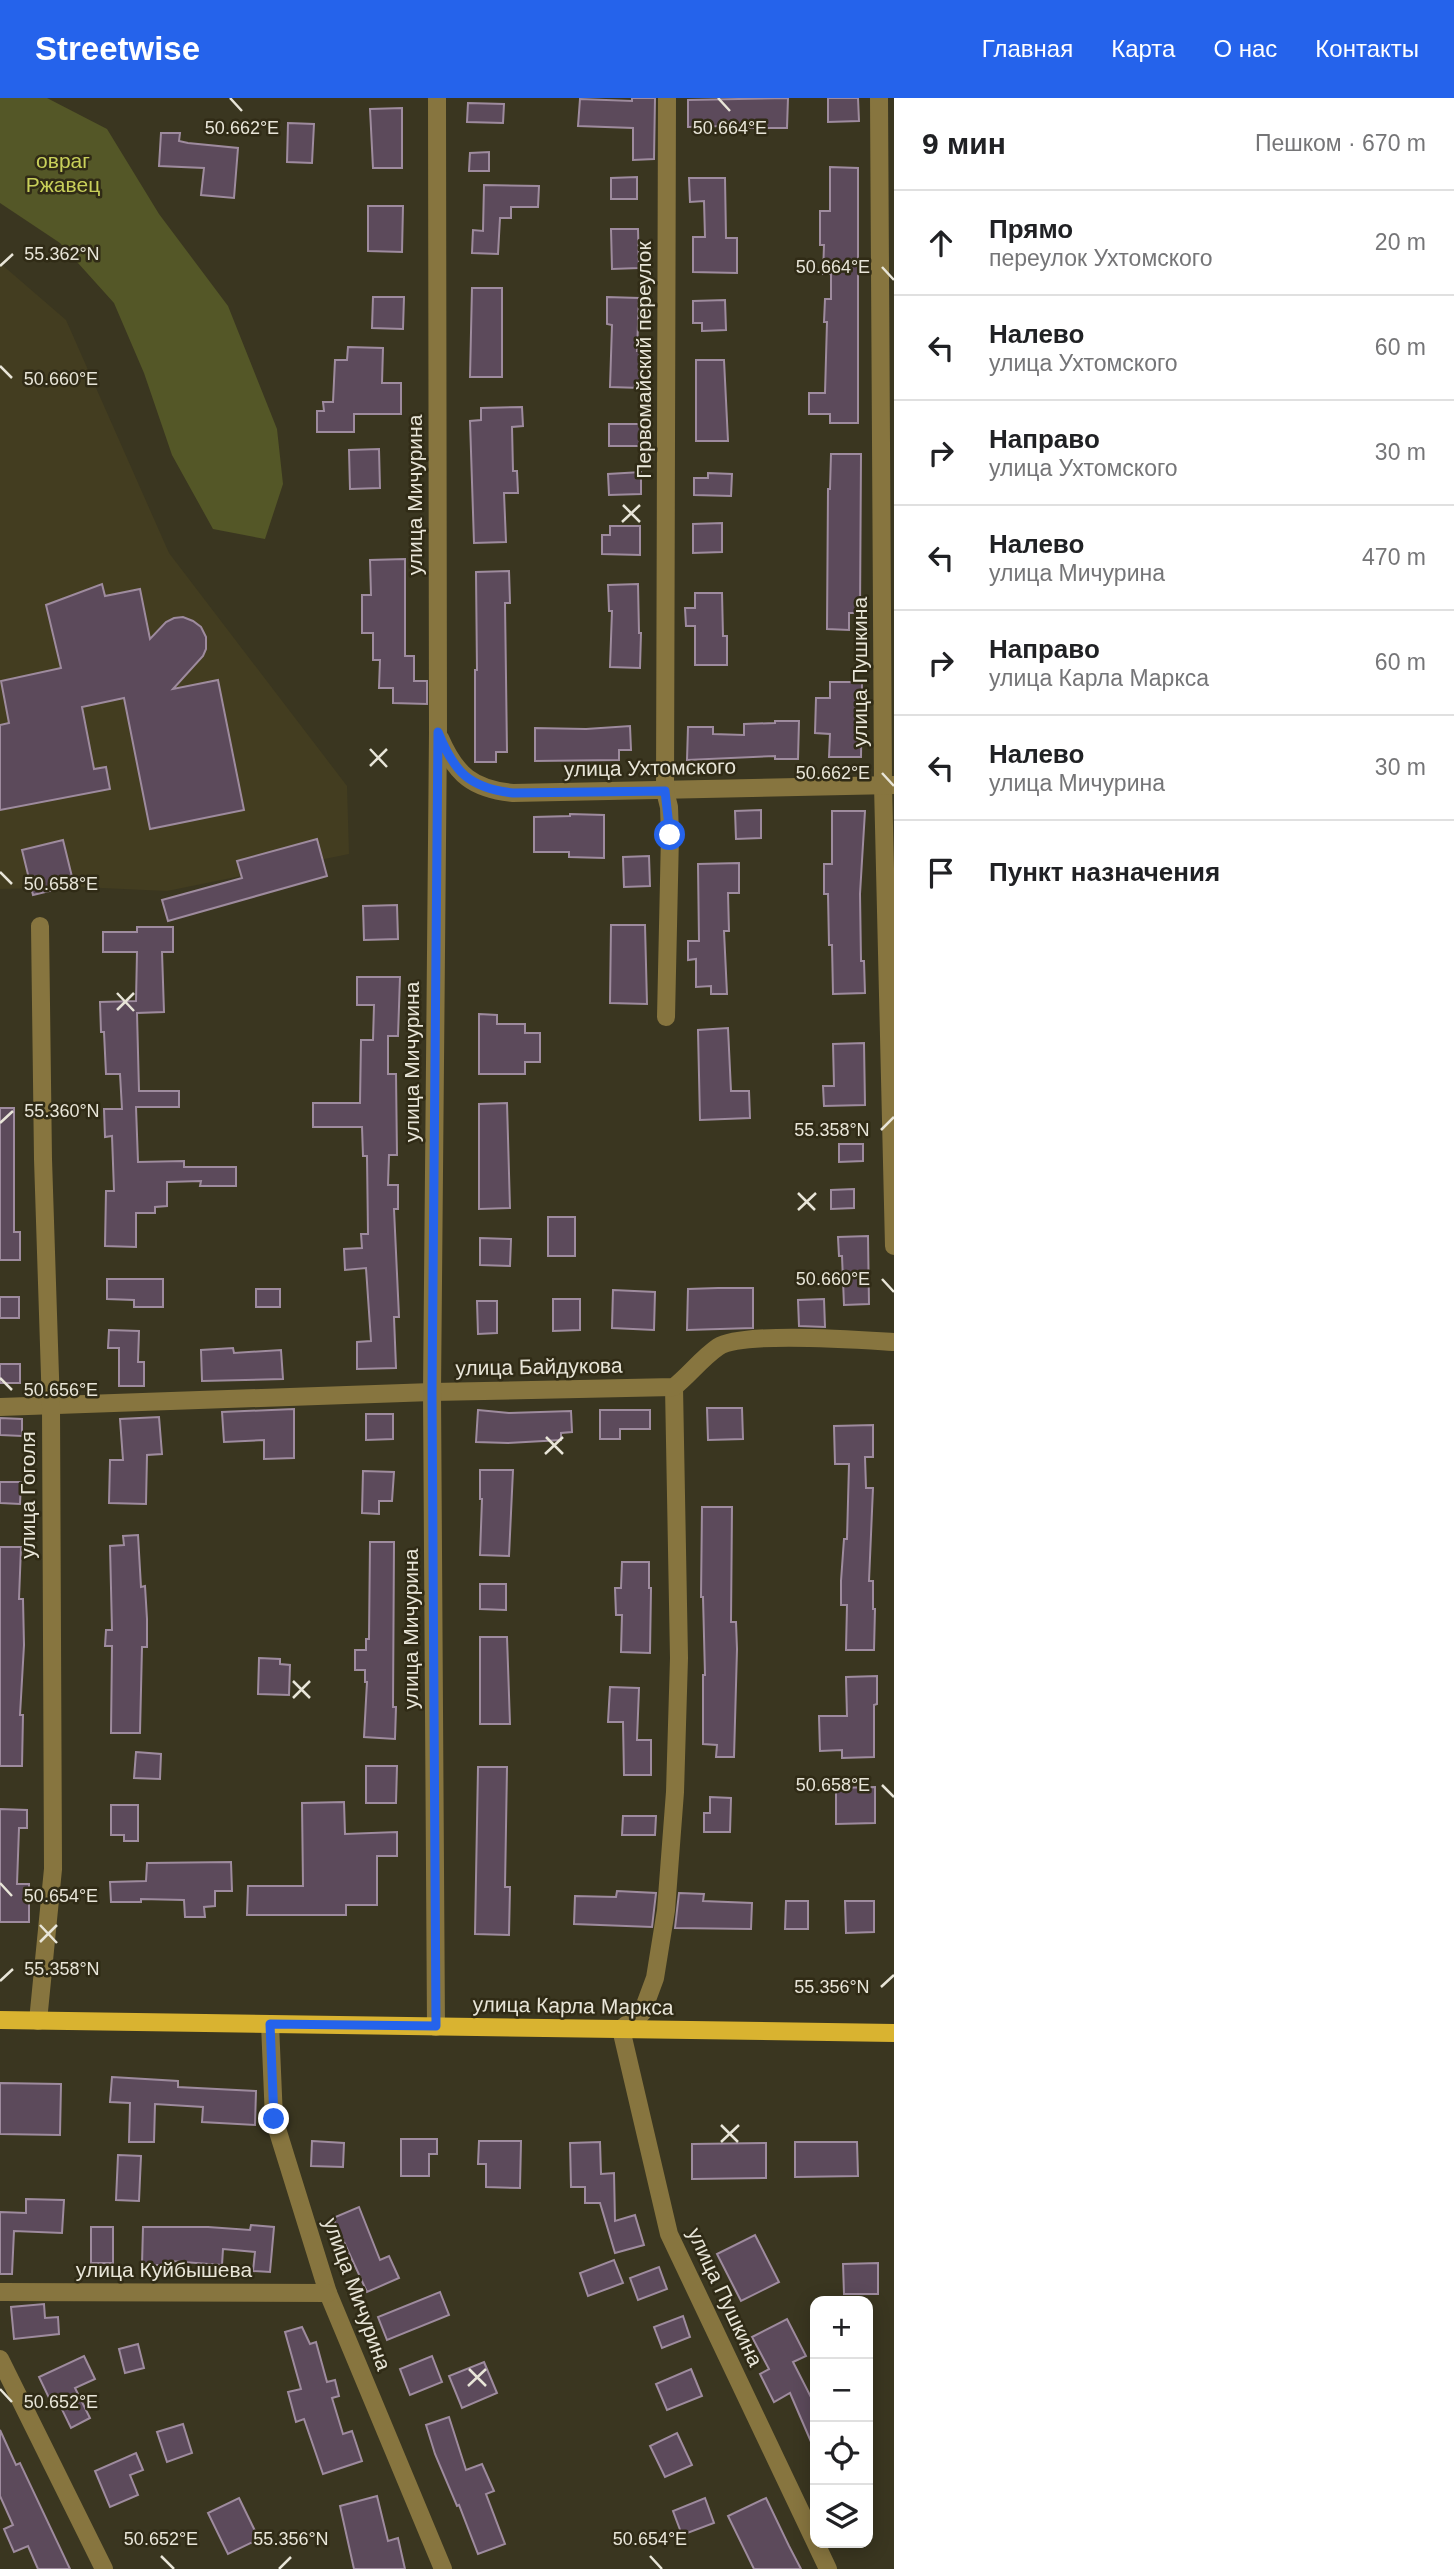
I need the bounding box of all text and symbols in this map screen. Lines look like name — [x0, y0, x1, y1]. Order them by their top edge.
text: Streetwise — [35, 30, 200, 67]
text: Главная — [982, 35, 1073, 62]
text: Карта — [1111, 35, 1175, 62]
text: О нас — [1213, 35, 1277, 62]
text: Контакты — [1315, 35, 1419, 62]
text: 50.662°E — [205, 118, 279, 138]
text: 50.664°E — [693, 118, 767, 138]
text: 9 мин — [922, 127, 1006, 160]
text: Пешком · 670 m — [1255, 130, 1426, 156]
park label: овраг Ржавец — [26, 149, 100, 196]
text: Прямо — [989, 214, 1073, 244]
icon: ahead — [922, 224, 960, 262]
text: 20 m — [1375, 229, 1426, 255]
street label: Первомайский переулок — [632, 240, 655, 479]
text: 55.362°N — [24, 244, 100, 264]
text: переулок Ухтомского — [989, 245, 1212, 271]
text: 50.664°E — [796, 257, 870, 277]
text: Налево — [989, 319, 1084, 349]
icon: left — [922, 329, 960, 367]
text: 60 m — [1375, 334, 1426, 360]
text: улица Ухтомского — [989, 350, 1178, 376]
text: 50.660°E — [24, 369, 98, 389]
street label: улица Мичурина — [403, 414, 426, 575]
text: Направо — [989, 424, 1100, 454]
icon: right — [922, 434, 960, 472]
text: 30 m — [1375, 439, 1426, 465]
text: улица Ухтомского — [989, 455, 1178, 481]
text: Налево — [989, 529, 1084, 559]
icon: left — [922, 539, 960, 577]
text: 470 m — [1362, 544, 1426, 570]
text: улица Мичурина — [989, 560, 1165, 586]
street label: улица Пушкина — [848, 597, 871, 747]
text: Направо — [989, 634, 1100, 664]
icon: right — [922, 644, 960, 682]
text: 60 m — [1375, 649, 1426, 675]
text: улица Карла Маркса — [989, 665, 1209, 691]
text: Налево — [989, 739, 1084, 769]
icon: left — [922, 749, 960, 787]
street label: улица Ухтомского — [564, 754, 736, 781]
text: 30 m — [1375, 754, 1426, 780]
text: 50.662°E — [796, 763, 870, 783]
text: улица Мичурина — [989, 770, 1165, 796]
route start — [654, 819, 685, 850]
icon: arrive — [922, 854, 960, 892]
text: Пункт назначения — [989, 857, 1220, 887]
text: 50.658°E — [24, 874, 98, 894]
street label: улица Мичурина — [400, 981, 423, 1142]
text: 55.360°N — [24, 1101, 100, 1121]
text: 55.358°N — [794, 1120, 870, 1140]
text: 50.660°E — [796, 1269, 870, 1289]
street label: улица Байдукова — [455, 1354, 623, 1379]
text: 50.656°E — [24, 1380, 98, 1400]
street label: улица Гоголя — [16, 1431, 39, 1559]
street label: улица Мичурина — [399, 1548, 422, 1709]
text: 50.658°E — [796, 1775, 870, 1795]
text: 50.654°E — [24, 1886, 98, 1906]
text: 55.358°N — [24, 1959, 100, 1979]
text: 55.356°N — [794, 1977, 870, 1997]
street label: улица Карла Маркса — [472, 1992, 674, 2019]
route end — [258, 2103, 289, 2134]
street label: улица Мичурина — [319, 2214, 396, 2374]
street label: улица Пушкина — [683, 2224, 768, 2370]
street label: улица Куйбышева — [76, 2258, 252, 2281]
map controls — [810, 2296, 873, 2548]
button: + — [810, 2296, 873, 2359]
button: − — [810, 2359, 873, 2422]
text: 50.652°E — [24, 2392, 98, 2412]
button: locate — [810, 2422, 873, 2485]
button: layers — [810, 2485, 873, 2548]
text: 50.652°E — [124, 2529, 198, 2549]
text: 55.356°N — [253, 2529, 329, 2549]
text: 50.654°E — [613, 2529, 687, 2549]

